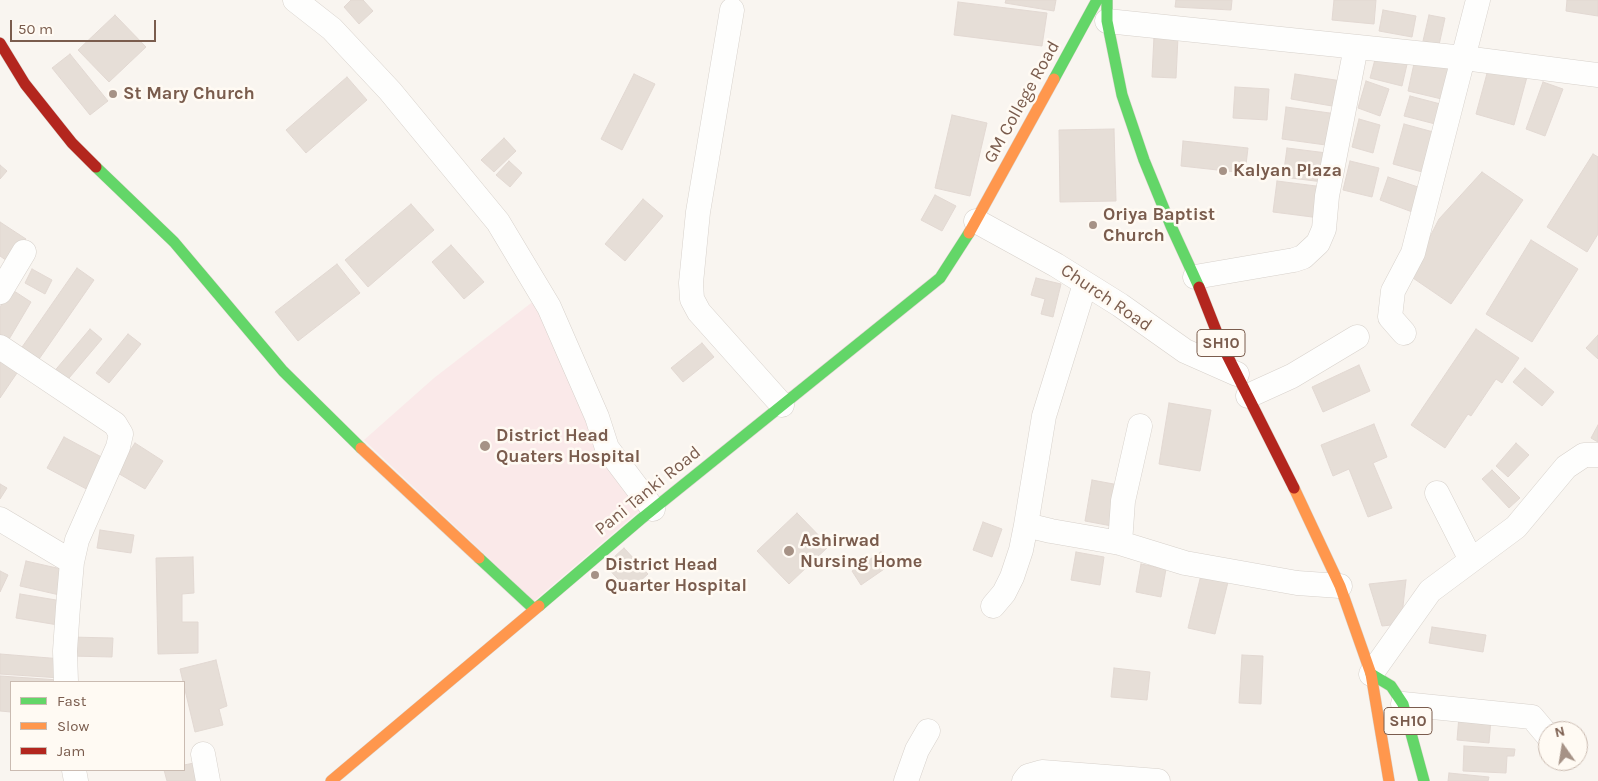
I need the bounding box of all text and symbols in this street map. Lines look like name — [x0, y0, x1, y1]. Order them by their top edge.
scale bar — [12, 10, 159, 42]
text: 50 m — [18, 20, 53, 38]
street label: GM College Road — [979, 37, 1065, 167]
place label: St Mary Church — [123, 83, 255, 105]
marker: St Mary Church — [107, 88, 119, 100]
place label: Kalyan Plaza — [1233, 160, 1342, 182]
marker: Kalyan Plaza — [1217, 165, 1229, 177]
place label: Oriya Baptist Church — [1103, 204, 1215, 246]
marker: Oriya Baptist Church — [1087, 219, 1099, 231]
street label: Church Road — [1056, 260, 1156, 336]
road number: SH10 — [1197, 329, 1245, 356]
place label: District Head Quaters Hospital — [496, 425, 640, 468]
marker: District Head Quaters Hospital — [478, 439, 492, 453]
street label: Pani Tanki Road — [591, 442, 705, 540]
place label: Ashirwad Nursing Home — [800, 530, 922, 572]
marker: Ashirwad Nursing Home — [782, 544, 796, 558]
place label: District Head Quarter Hospital — [605, 554, 747, 596]
marker: District Head Quarter Hospital — [589, 569, 601, 581]
legend — [10, 681, 185, 771]
text: Fast — [57, 692, 86, 710]
road number: SH10 — [1384, 708, 1432, 734]
text: Slow — [57, 717, 89, 735]
north arrow — [1538, 721, 1588, 771]
text: N — [1553, 722, 1567, 741]
text: Jam — [57, 742, 85, 760]

